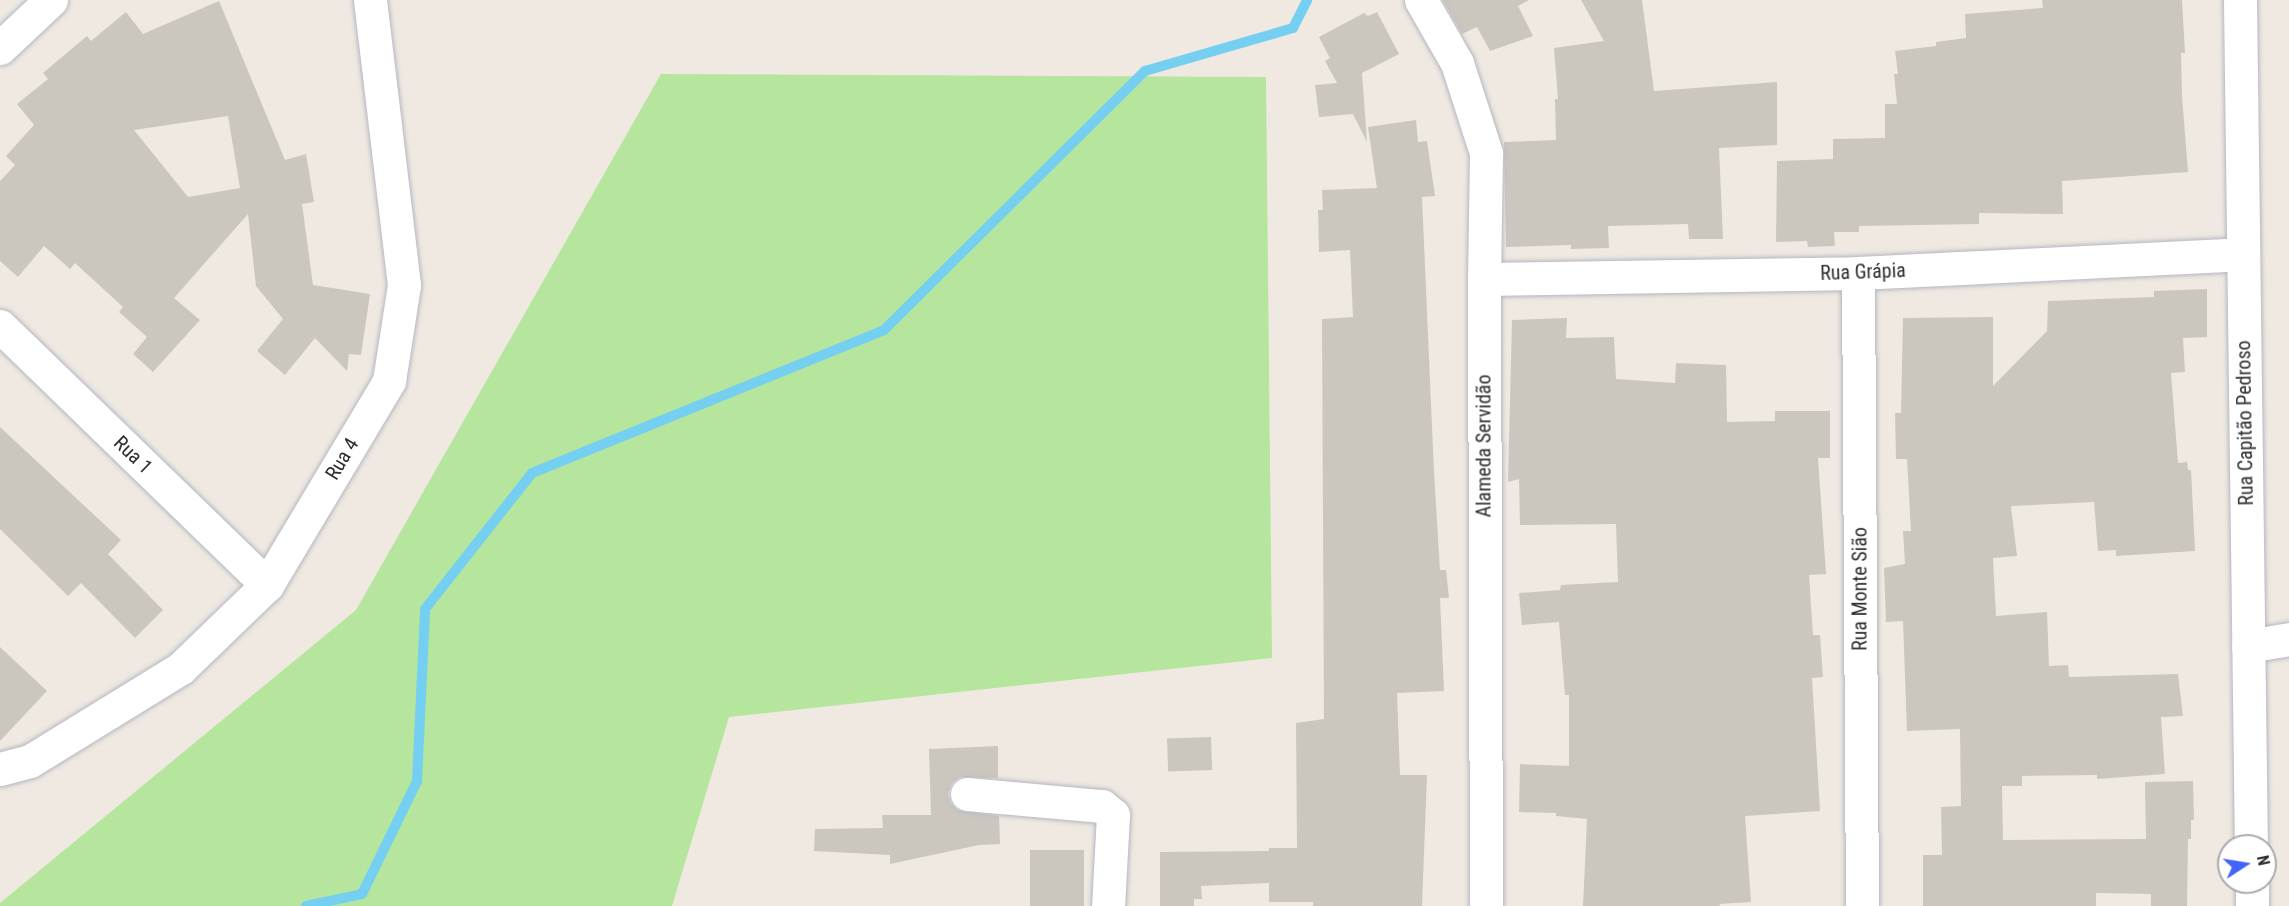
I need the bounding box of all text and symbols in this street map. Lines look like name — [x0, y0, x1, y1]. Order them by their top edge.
street label: Rua Grápia — [1820, 259, 1906, 285]
street label: Rua Capitão Pedroso — [2232, 340, 2258, 506]
street label: Alameda Servidão — [1472, 375, 1496, 517]
street label: Rua 1 — [109, 431, 157, 479]
street label: Rua 4 — [320, 434, 364, 484]
street label: Rua Monte Sião — [1848, 527, 1872, 651]
north arrow — [2217, 834, 2277, 894]
text: N — [2253, 854, 2273, 867]

